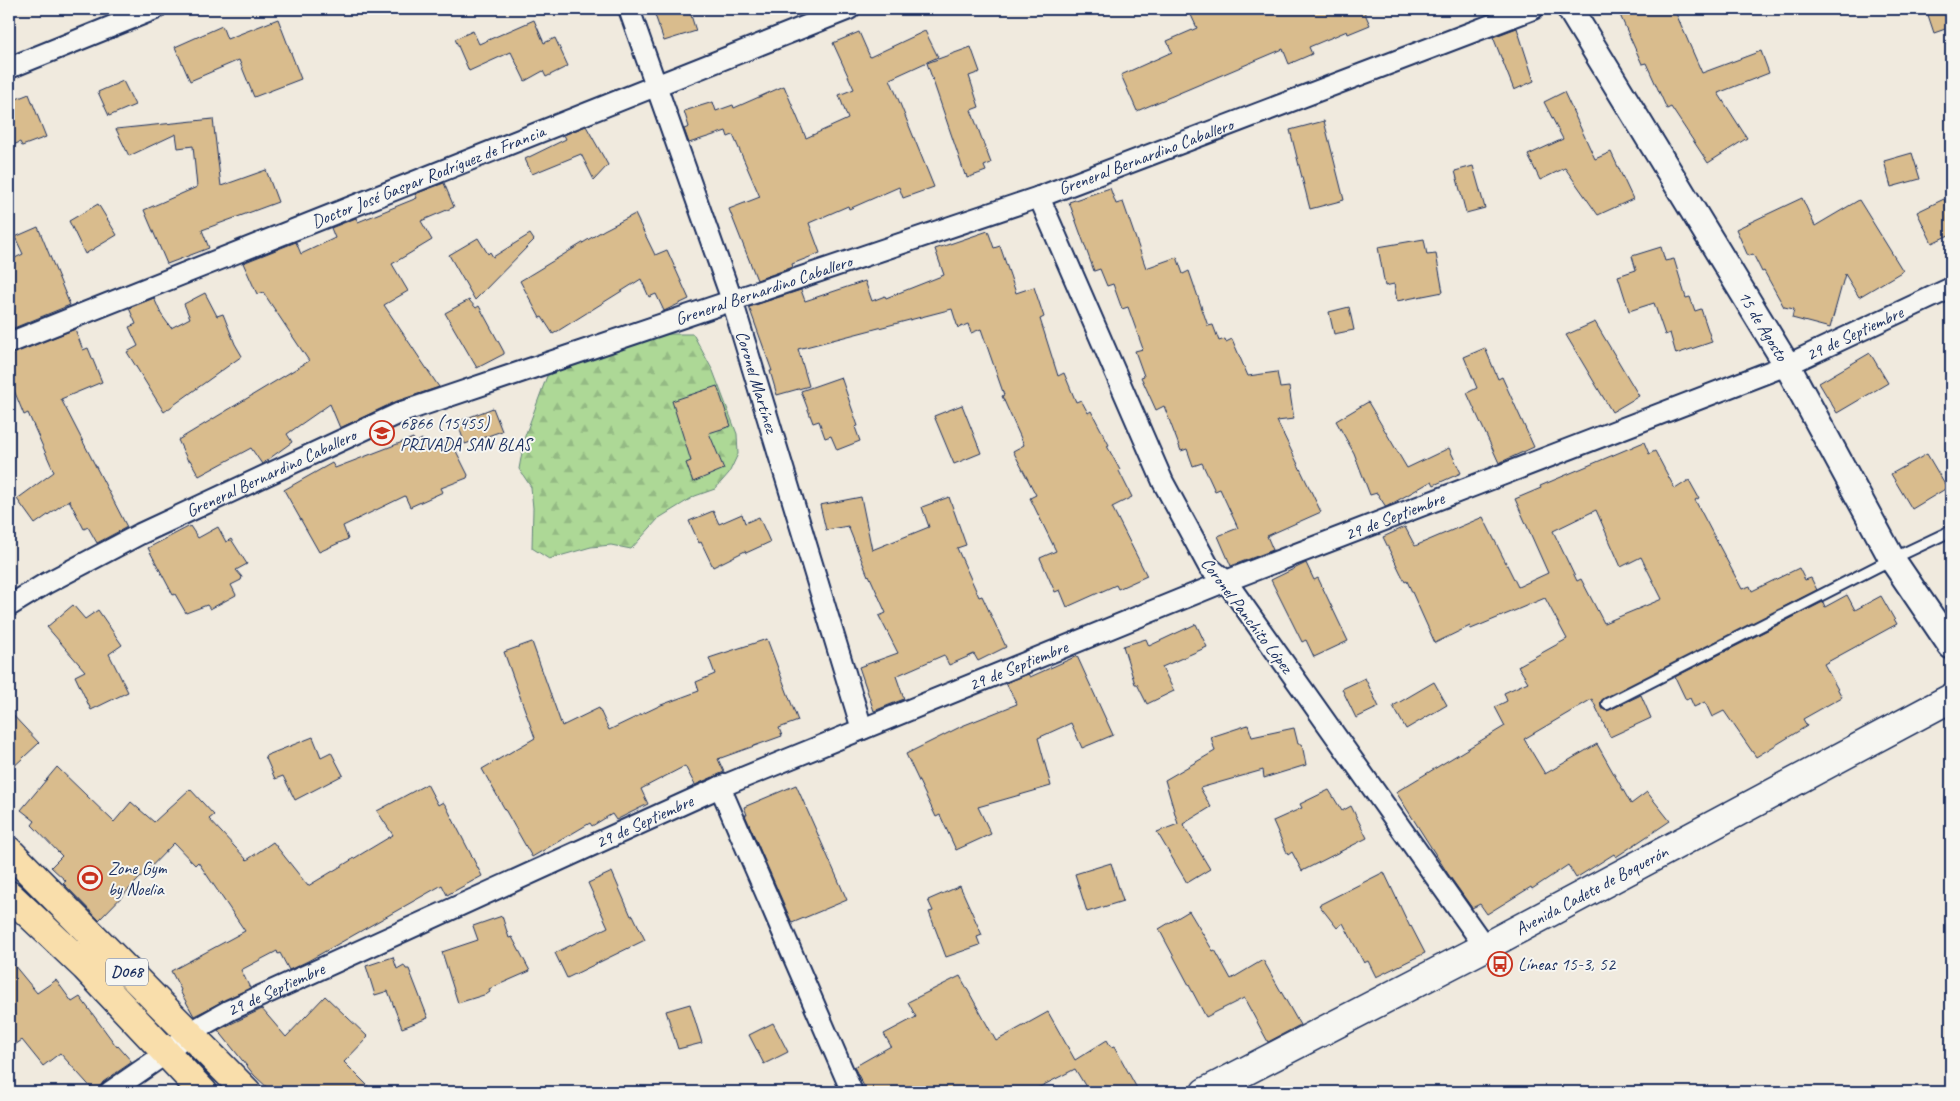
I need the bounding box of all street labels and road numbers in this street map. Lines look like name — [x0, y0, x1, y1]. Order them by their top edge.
street label: Greneral Bernardino Caballero — [1055, 113, 1238, 200]
street label: Doctor José Gaspar Rodríguez de Francia — [308, 119, 549, 233]
street label: Greneral Bernardino Caballero — [672, 249, 856, 330]
street label: 15 de Agosto — [1733, 287, 1794, 366]
street label: 29 de Septiembre — [1802, 301, 1907, 366]
street label: Coronel Martínez — [731, 328, 783, 437]
street label: Greneral Bernardino Caballero — [182, 423, 361, 522]
street label: 29 de Septiembre — [1342, 487, 1448, 545]
street label: Coronel Panchito López — [1196, 553, 1299, 679]
street label: 29 de Septiembre — [965, 635, 1072, 696]
street label: 29 de Septiembre — [592, 789, 698, 853]
street label: Avenida Cadete de Boquerón — [1511, 840, 1672, 940]
street label: 29 de Septiembre — [223, 957, 329, 1021]
road number: D068 — [106, 959, 148, 986]

